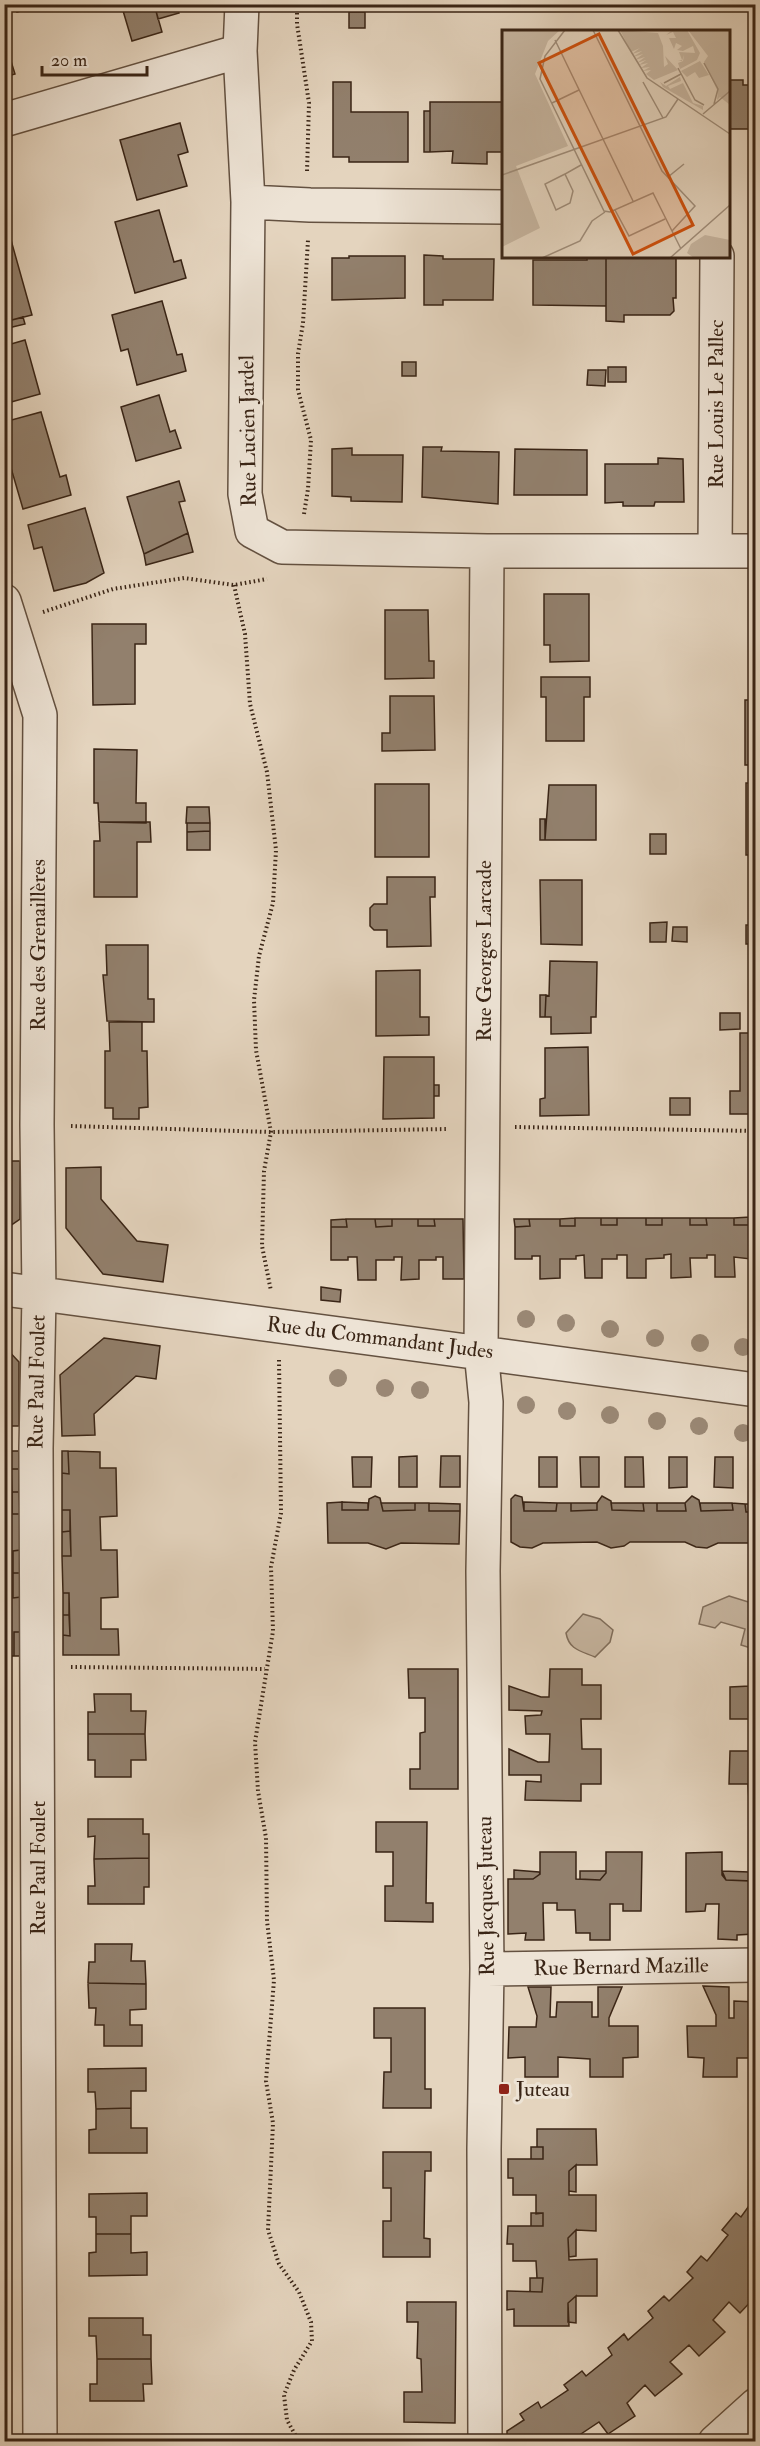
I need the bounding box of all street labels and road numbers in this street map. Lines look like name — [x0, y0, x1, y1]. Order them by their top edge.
street label: Rue Louis Le Pallec — [703, 319, 730, 489]
street label: Rue Lucien Jardel — [233, 354, 263, 507]
street label: Rue des Grenaillères — [25, 859, 52, 1031]
street label: Rue Georges Larcade — [471, 860, 498, 1042]
street label: Rue du Commandant Judes — [265, 1311, 495, 1365]
street label: Rue Paul Foulet — [22, 1314, 52, 1449]
street label: Rue Paul Foulet — [25, 1801, 52, 1935]
street label: Rue Jacques Juteau — [471, 1816, 501, 1976]
street label: Rue Bernard Mazille — [533, 1952, 709, 1982]

